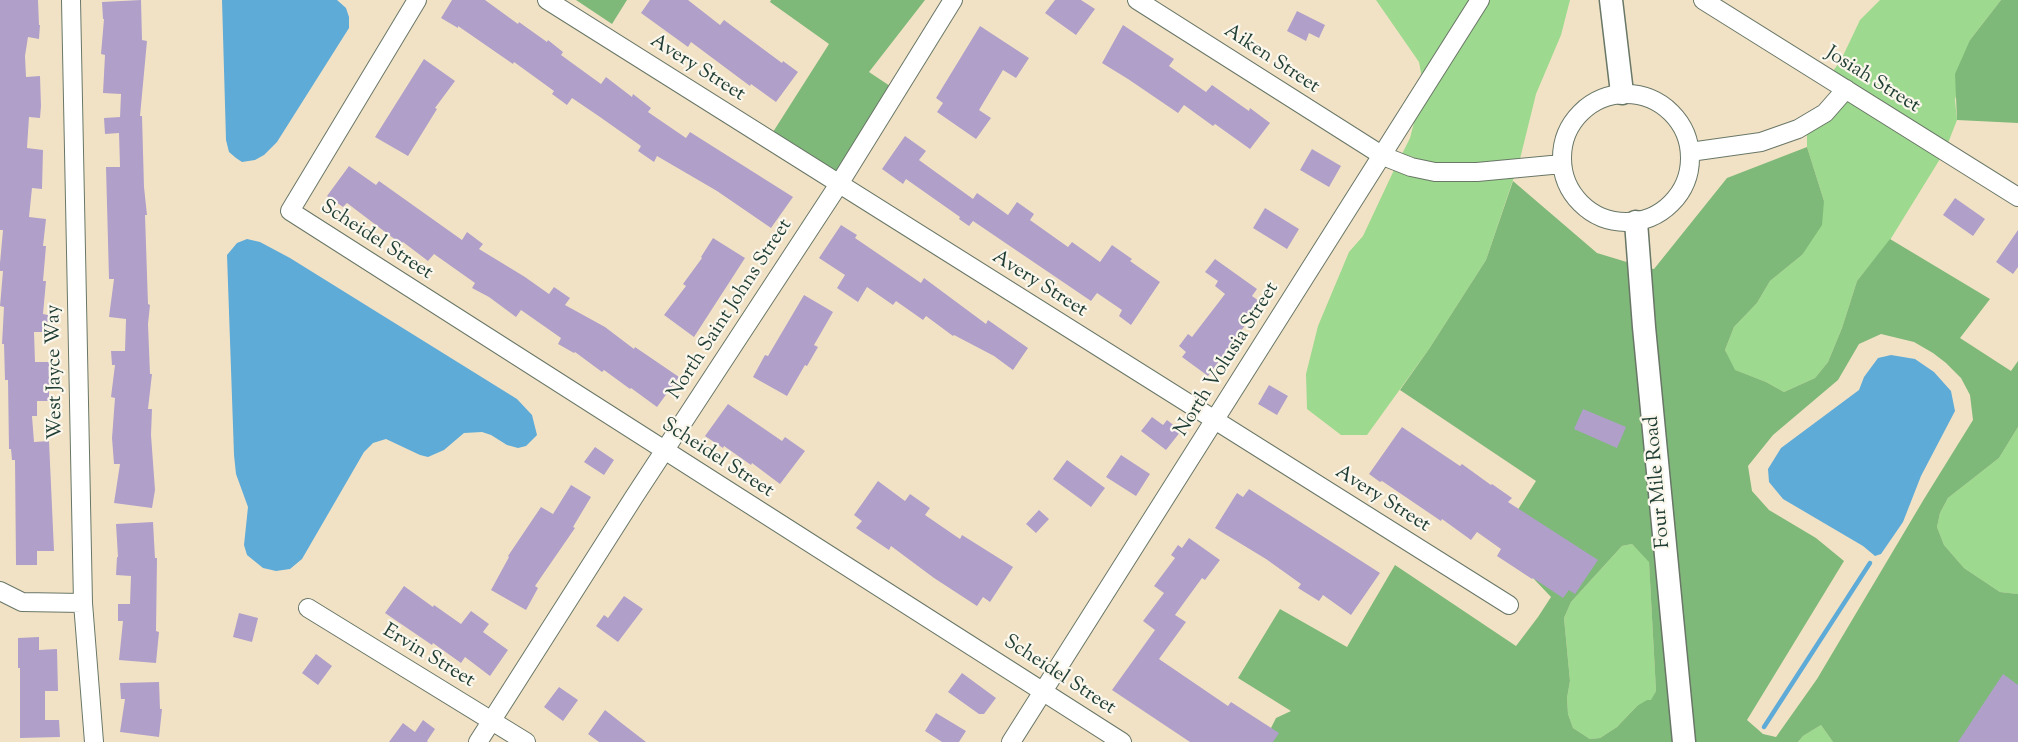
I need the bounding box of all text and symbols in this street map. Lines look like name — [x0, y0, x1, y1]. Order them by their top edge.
street label: Aiken Street — [1219, 20, 1323, 100]
street label: Avery Street — [645, 30, 749, 108]
street label: Josiah Street — [1820, 42, 1924, 120]
street label: Scheidel Street — [315, 196, 437, 286]
street label: North Saint Johns Street — [664, 215, 798, 405]
street label: Avery Street — [987, 246, 1091, 324]
street label: North Volusia Street — [1171, 278, 1285, 442]
street label: West Jayce Way — [43, 304, 69, 440]
street label: Scheidel Street — [656, 414, 778, 504]
street label: Four Mile Road — [1641, 415, 1677, 549]
street label: Avery Street — [1330, 461, 1434, 539]
street label: Ervin Street — [377, 620, 479, 694]
street label: Scheidel Street — [998, 631, 1120, 721]

